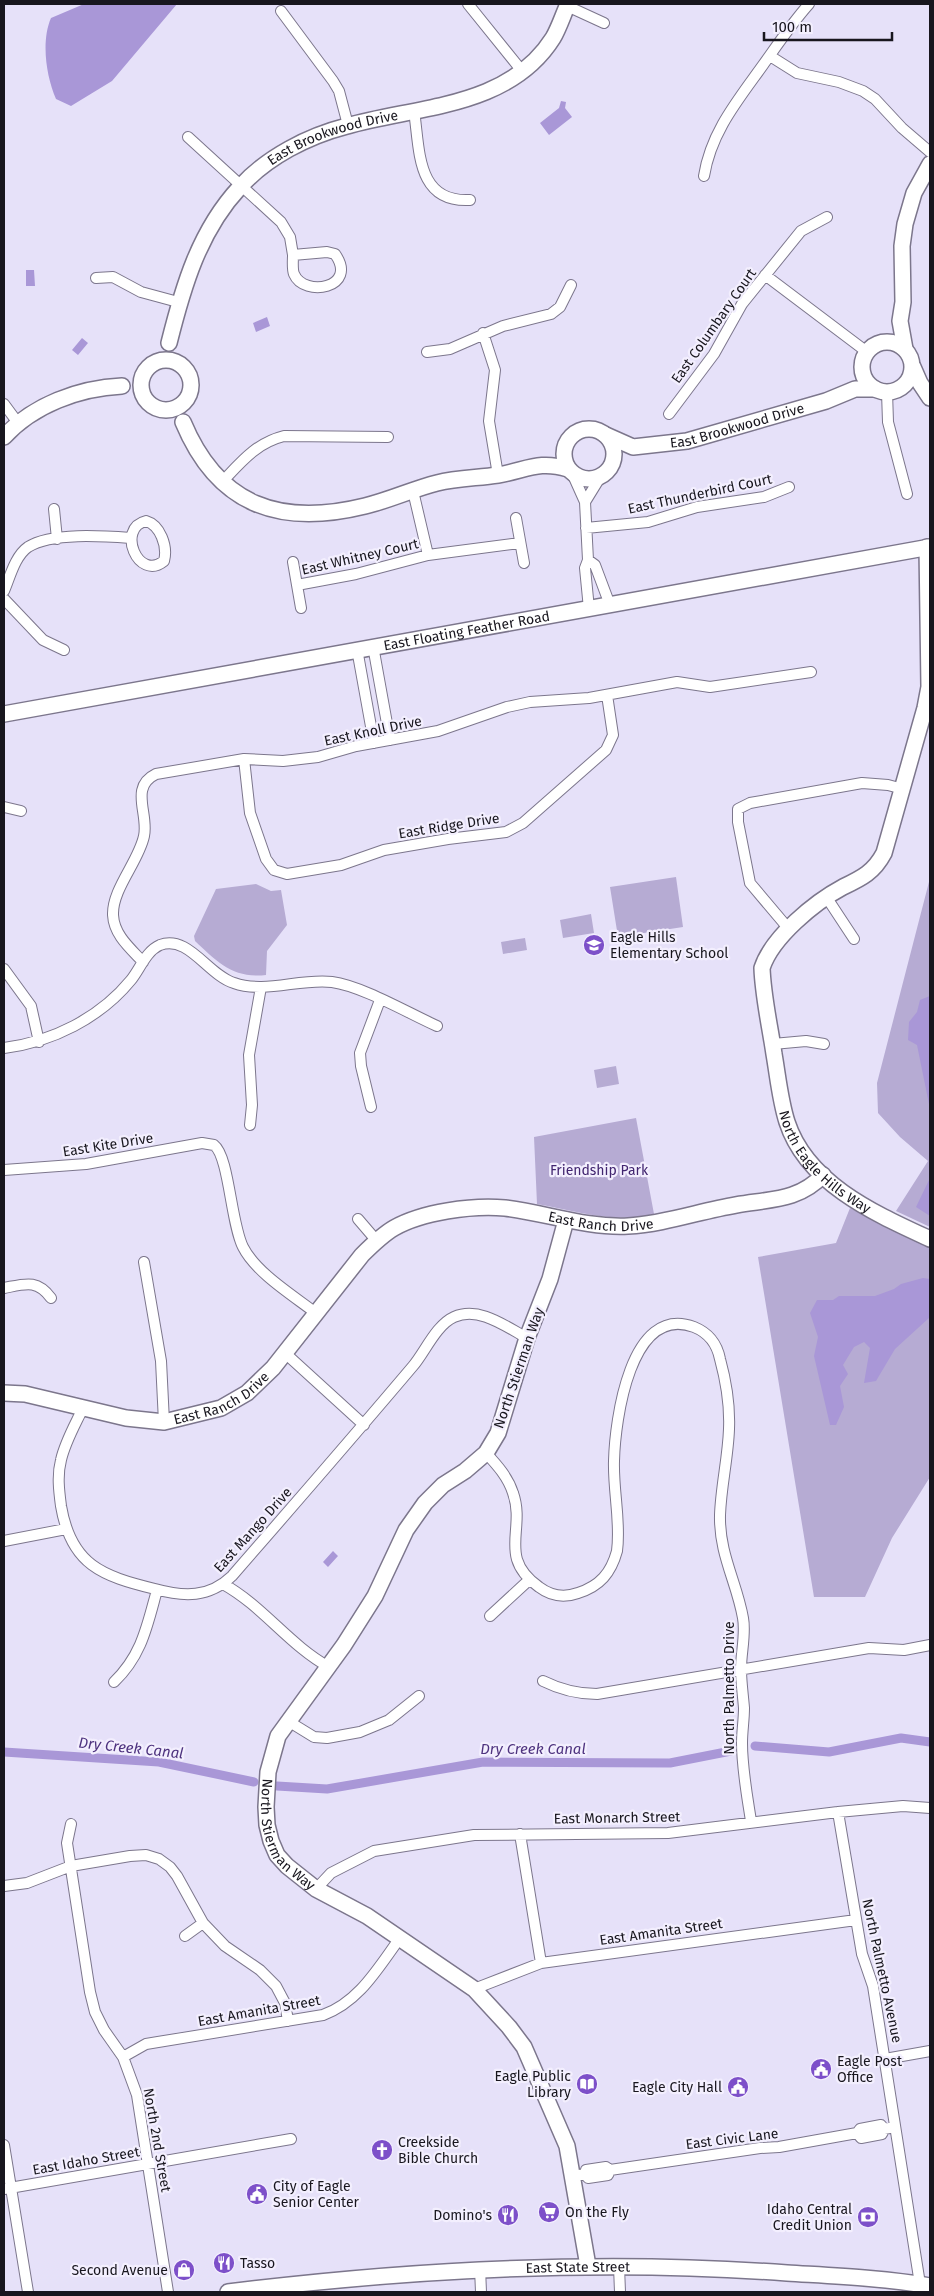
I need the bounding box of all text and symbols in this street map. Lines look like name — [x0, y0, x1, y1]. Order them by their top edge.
scale bar — [764, 10, 892, 42]
text: 100 m — [772, 18, 812, 36]
street label: East Brookwood Drive — [264, 106, 399, 169]
street label: East Columbary Court — [668, 265, 761, 387]
street label: East Brookwood Drive — [669, 399, 806, 451]
street label: East Thunderbird Court — [626, 470, 775, 518]
street label: East Whitney Court — [300, 535, 421, 579]
street label: East Floating Feather Road — [382, 607, 551, 654]
street label: East Knoll Drive — [323, 712, 423, 750]
street label: East Ridge Drive — [397, 810, 501, 842]
place label: Eagle Hills Elementary School — [610, 929, 728, 962]
school or university icon: Eagle Hills Elementary School — [582, 933, 606, 957]
street label: North Eagle Hills Way — [776, 1108, 874, 1217]
street label: East Kite Drive — [62, 1129, 154, 1161]
park label: Friendship Park — [550, 1162, 649, 1179]
street label: East Ranch Drive — [547, 1208, 655, 1235]
street label: North Stierman Way — [490, 1305, 548, 1431]
street label: East Ranch Drive — [172, 1368, 272, 1428]
street label: East Mango Drive — [210, 1484, 296, 1576]
street label: North Palmetto Drive — [721, 1621, 738, 1755]
water label: Dry Creek Canal — [78, 1734, 184, 1762]
water label: Dry Creek Canal — [480, 1740, 586, 1758]
street label: North Stierman Way — [257, 1778, 319, 1894]
street label: East Monarch Street — [554, 1808, 681, 1828]
street label: North Palmetto Avenue — [858, 1897, 906, 2045]
street label: East Amanita Street — [598, 1915, 725, 1949]
street label: East Amanita Street — [196, 1992, 323, 2030]
place label: Eagle Post Office — [837, 2053, 903, 2086]
public building icon: Eagle Post Office — [809, 2057, 833, 2081]
place label: Eagle Public Library — [495, 2068, 571, 2101]
library icon: Eagle Public Library — [575, 2072, 599, 2096]
public building icon: Eagle City Hall — [726, 2075, 750, 2099]
place label: Eagle City Hall — [632, 2079, 722, 2096]
street label: North 2nd Street — [139, 2087, 175, 2194]
street label: East Civic Lane — [685, 2125, 779, 2153]
place label: Creekside Bible Church — [398, 2134, 478, 2167]
church icon: Creekside Bible Church — [370, 2138, 394, 2162]
street label: East Idaho Street — [31, 2143, 142, 2179]
place label: City of Eagle Senior Center — [273, 2178, 360, 2211]
public building icon: City of Eagle Senior Center — [245, 2182, 269, 2206]
supermarket icon: On the Fly — [537, 2200, 561, 2224]
place label: Idaho Central Credit Union — [767, 2201, 852, 2234]
restaurant icon: Domino's — [496, 2203, 520, 2227]
place label: On the Fly — [565, 2204, 629, 2221]
bank icon: Idaho Central Credit Union — [856, 2205, 880, 2229]
place label: Domino's — [433, 2207, 492, 2224]
restaurant icon: Tasso — [212, 2251, 236, 2275]
place label: Tasso — [240, 2255, 275, 2272]
shop icon: Second Avenue — [172, 2258, 196, 2282]
street label: East State Street — [525, 2258, 631, 2276]
place label: Second Avenue — [71, 2262, 168, 2279]

